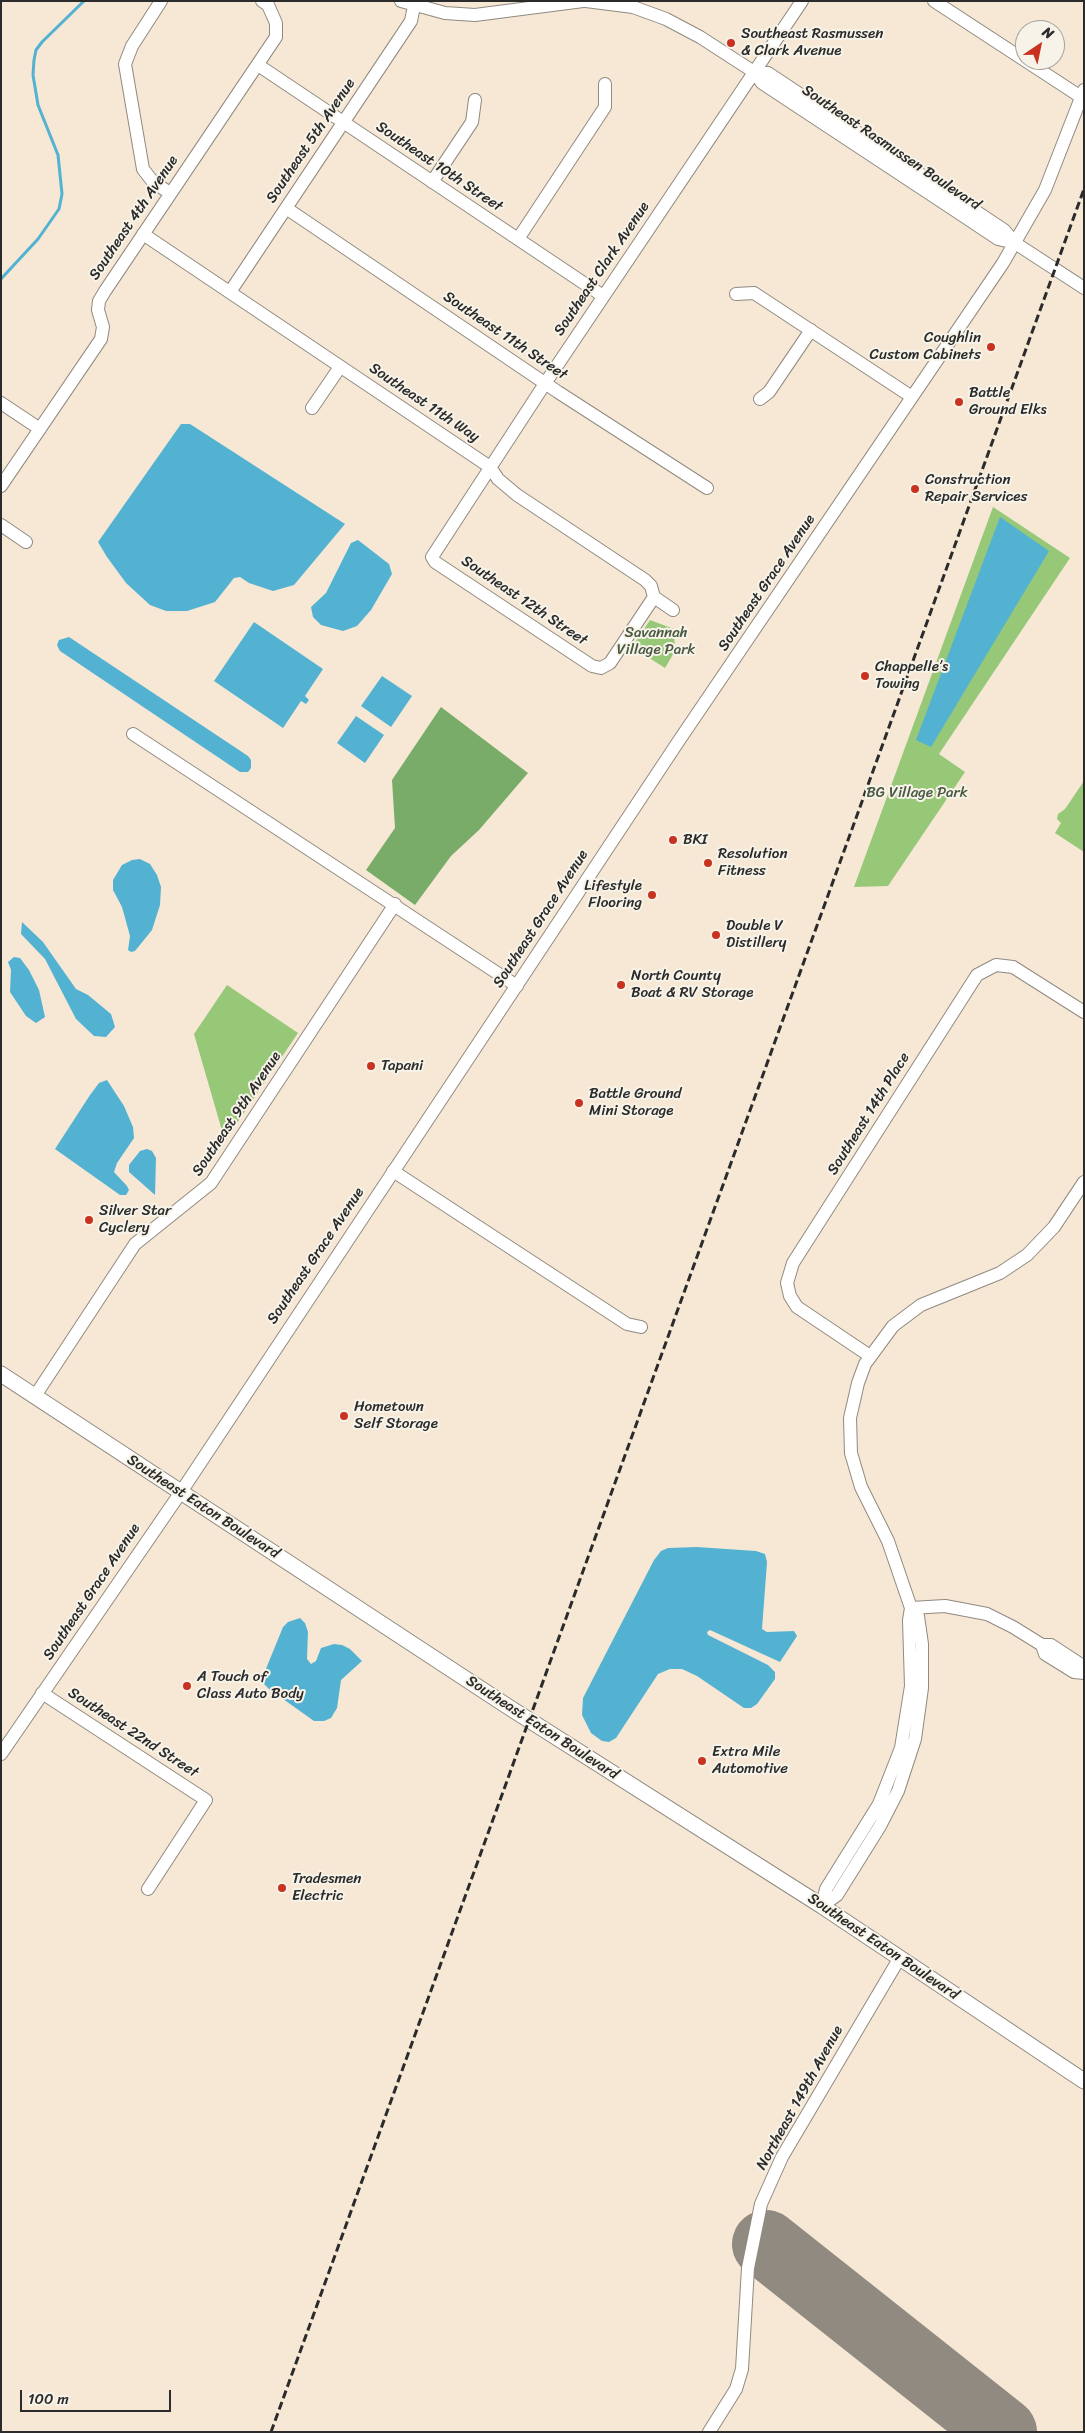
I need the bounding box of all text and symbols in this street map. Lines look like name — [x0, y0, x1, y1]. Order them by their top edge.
north arrow — [1015, 20, 1065, 70]
text: N — [1037, 20, 1059, 46]
place label: Southeast Rasmussen & Clark Avenue — [741, 25, 883, 60]
marker: Southeast Rasmussen & Clark Avenue — [725, 37, 737, 49]
street label: Southeast 5th Avenue — [263, 75, 359, 207]
street label: Southeast Rasmussen Boulevard — [798, 81, 984, 215]
street label: Southeast 10th Street — [372, 118, 506, 216]
street label: Southeast 4th Avenue — [86, 152, 182, 284]
street label: Southeast Clark Avenue — [550, 199, 654, 339]
street label: Southeast 11th Street — [440, 288, 570, 384]
place label: Coughlin Custom Cabinets — [870, 329, 981, 364]
marker: Coughlin Custom Cabinets — [985, 341, 997, 353]
street label: Southeast 11th Way — [366, 359, 482, 447]
place label: Battle Ground Elks — [969, 384, 1047, 419]
marker: Battle Ground Elks — [953, 396, 965, 408]
place label: Construction Repair Services — [925, 471, 1027, 506]
marker: Construction Repair Services — [909, 483, 921, 495]
street label: Southeast Grace Avenue — [715, 511, 819, 655]
street label: Southeast 12th Street — [458, 552, 590, 650]
park label: Savannah Village Park — [617, 624, 695, 659]
place label: Chappelle’s Towing — [875, 658, 948, 693]
marker: Chappelle’s Towing — [859, 670, 871, 682]
park label: BG Village Park — [866, 784, 968, 802]
place label: BKI — [683, 831, 708, 849]
marker: BKI — [667, 834, 679, 846]
place label: Resolution Fitness — [718, 845, 788, 880]
street label: Southeast Grace Avenue — [490, 847, 592, 991]
marker: Resolution Fitness — [702, 857, 714, 869]
place label: Lifestyle Flooring — [584, 877, 642, 912]
marker: Lifestyle Flooring — [646, 889, 658, 901]
place label: Double V Distillery — [726, 917, 786, 952]
marker: Double V Distillery — [710, 929, 722, 941]
place label: North County Boat & RV Storage — [631, 967, 753, 1002]
marker: North County Boat & RV Storage — [615, 979, 627, 991]
street label: Southeast 9th Avenue — [189, 1048, 285, 1180]
street label: Southeast 14th Place — [824, 1049, 914, 1179]
place label: Tapani — [381, 1057, 423, 1075]
marker: Tapani — [365, 1060, 377, 1072]
place label: Battle Ground Mini Storage — [589, 1085, 681, 1120]
marker: Battle Ground Mini Storage — [573, 1097, 585, 1109]
street label: Southeast Grace Avenue — [264, 1184, 368, 1328]
place label: Silver Star Cyclery — [99, 1202, 171, 1237]
marker: Silver Star Cyclery — [83, 1214, 95, 1226]
place label: Hometown Self Storage — [354, 1398, 438, 1433]
marker: Hometown Self Storage — [338, 1410, 350, 1422]
street label: Southeast Eaton Boulevard — [123, 1451, 283, 1563]
street label: Southeast Grace Avenue — [40, 1520, 144, 1664]
place label: A Touch of Class Auto Body — [197, 1668, 304, 1703]
street label: Southeast Eaton Boulevard — [462, 1672, 622, 1784]
marker: A Touch of Class Auto Body — [181, 1680, 193, 1692]
street label: Southeast 22nd Street — [65, 1684, 201, 1782]
place label: Extra Mile Automotive — [712, 1743, 788, 1778]
marker: Extra Mile Automotive — [696, 1755, 708, 1767]
place label: Tradesmen Electric — [292, 1870, 361, 1905]
marker: Tradesmen Electric — [276, 1882, 288, 1894]
street label: Southeast Eaton Boulevard — [804, 1890, 962, 2004]
street label: Northeast 149th Avenue — [753, 2023, 847, 2173]
scale bar — [22, 2380, 174, 2412]
text: 100 m — [28, 2386, 69, 2412]

